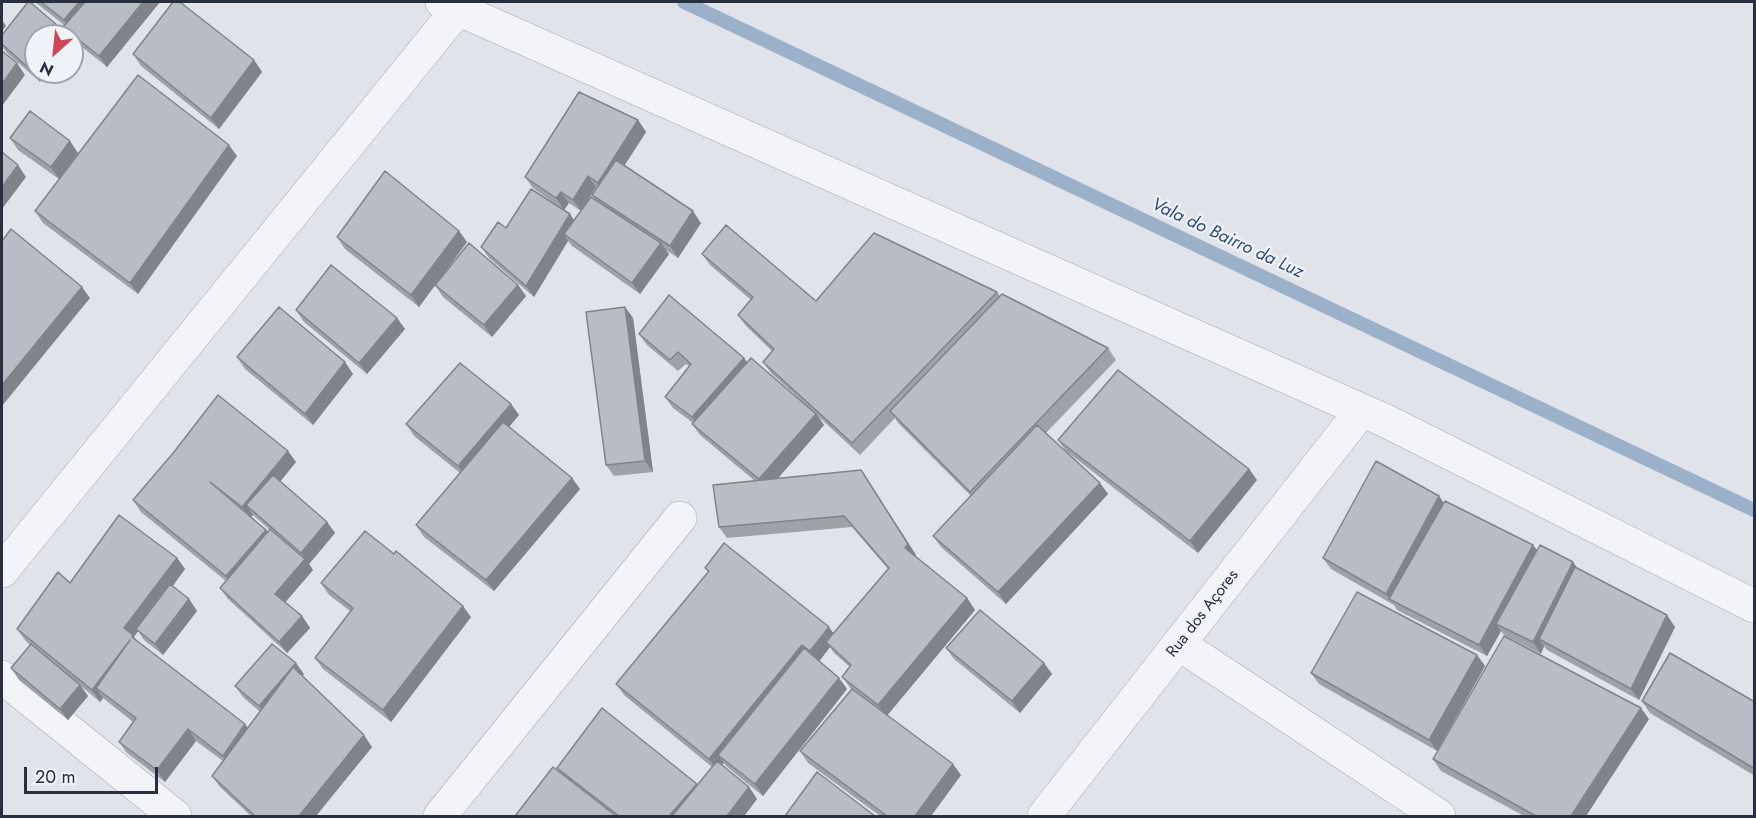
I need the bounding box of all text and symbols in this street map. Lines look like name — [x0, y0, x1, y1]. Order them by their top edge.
north arrow — [24, 24, 84, 84]
text: N — [36, 56, 57, 82]
water label: Vala do Bairro da Luz — [1148, 194, 1306, 284]
street label: Rua dos Açores — [1163, 566, 1243, 662]
scale bar — [27, 755, 160, 793]
text: 20 m — [35, 764, 75, 790]

